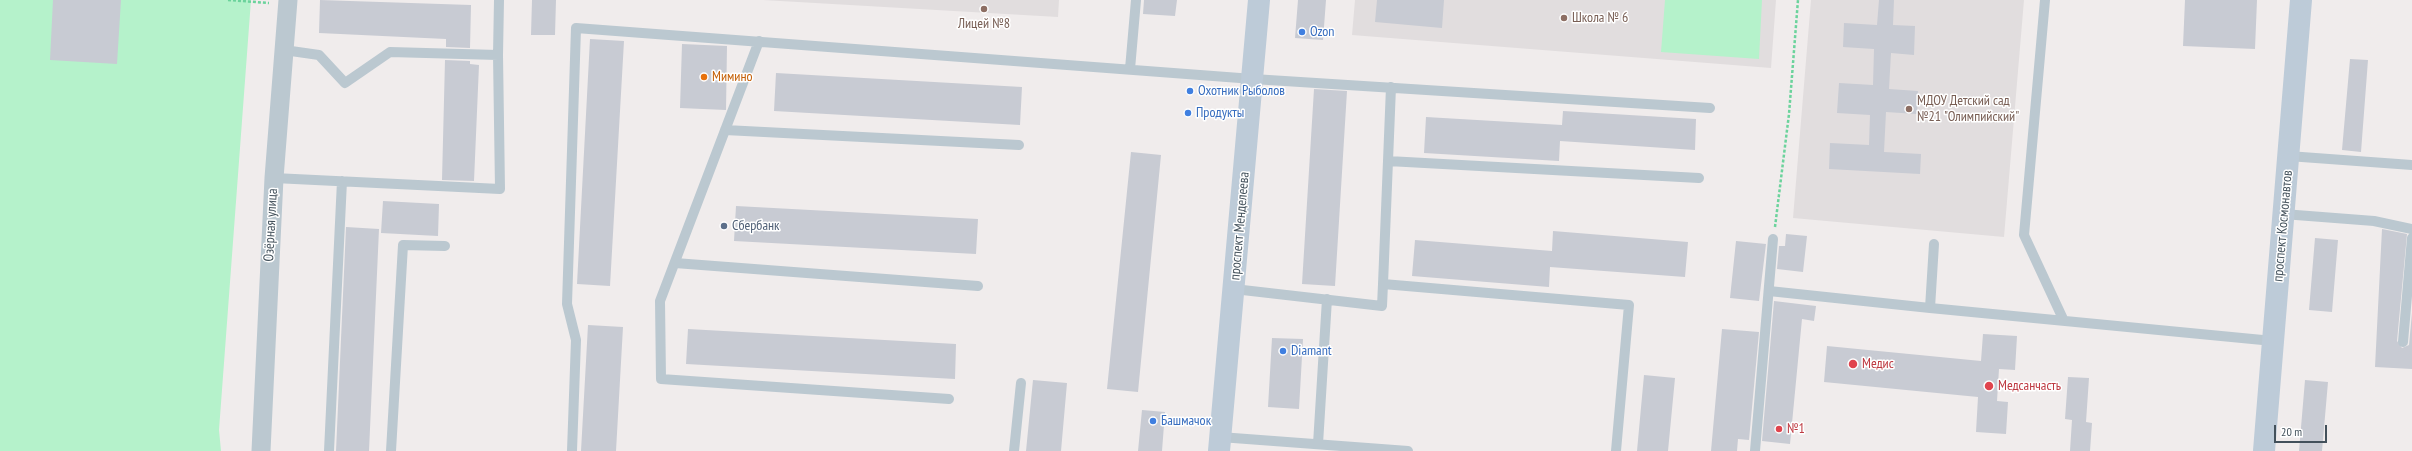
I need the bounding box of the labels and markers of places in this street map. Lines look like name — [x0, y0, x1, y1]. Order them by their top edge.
marker: Лицей №8 — [979, 4, 989, 14]
place label: Школа № 6 — [1572, 10, 1628, 26]
marker: Школа № 6 — [1559, 13, 1569, 23]
place label: Лицей №8 — [958, 16, 1010, 32]
place label: Ozon — [1310, 24, 1335, 40]
marker: Ozon — [1297, 27, 1307, 37]
place label: Мимино — [712, 69, 753, 85]
marker: Мимино — [699, 72, 709, 82]
place label: Охотник Рыболов — [1198, 83, 1285, 99]
marker: Охотник Рыболов — [1185, 86, 1195, 96]
place label: МДОУ Детский сад №21 "Олимпийский" — [1917, 93, 2019, 126]
marker: МДОУ Детский сад №21 "Олимпийский" — [1904, 104, 1914, 114]
place label: Продукты — [1196, 105, 1244, 121]
marker: Продукты — [1183, 108, 1193, 118]
place label: Сбербанк — [732, 218, 779, 234]
marker: Сбербанк — [719, 221, 729, 231]
place label: Diamant — [1291, 343, 1332, 359]
marker: Diamant — [1278, 346, 1288, 356]
place label: Медис — [1862, 356, 1894, 372]
marker: Медис — [1847, 358, 1859, 370]
place label: Медсанчасть — [1998, 378, 2061, 394]
marker: Медсанчасть — [1983, 380, 1995, 392]
place label: Башмачок — [1161, 413, 1211, 429]
marker: Башмачок — [1148, 416, 1158, 426]
place label: №1 — [1787, 421, 1805, 437]
marker: №1 — [1774, 424, 1784, 434]

